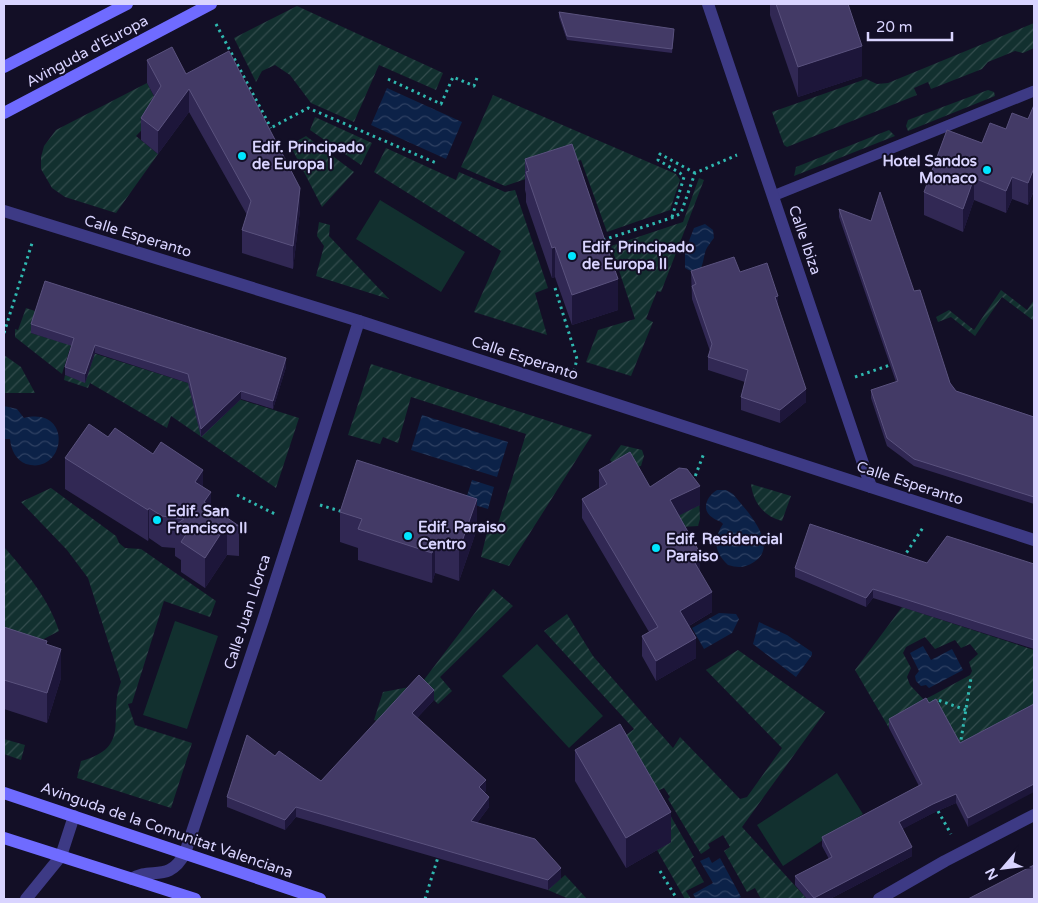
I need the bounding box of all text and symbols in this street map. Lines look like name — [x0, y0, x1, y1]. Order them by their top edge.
scale bar — [868, 10, 952, 42]
street label: Avinguda d'Europa — [23, 11, 151, 91]
text: 20 m — [876, 18, 913, 36]
place label: Edif. Principado de Europa I — [252, 138, 364, 174]
marker: Edif. Principado de Europa I — [236, 150, 248, 162]
place label: Hotel Sandos Monaco — [882, 152, 977, 187]
marker: Hotel Sandos Monaco — [981, 164, 993, 176]
street label: Calle Ibiza — [785, 203, 825, 277]
street label: Calle Esperanto — [82, 211, 194, 261]
place label: Edif. Principado de Europa II — [582, 238, 694, 274]
marker: Edif. Principado de Europa II — [566, 250, 578, 262]
street label: Calle Esperanto — [469, 332, 581, 384]
street label: Calle Esperanto — [854, 457, 966, 509]
place label: Edif. San Francisco II — [167, 502, 247, 537]
marker: Edif. San Francisco II — [151, 514, 163, 526]
place label: Edif. Paraiso Centro — [418, 518, 506, 553]
marker: Edif. Paraiso Centro — [402, 530, 414, 542]
place label: Edif. Residencial Paraiso — [666, 530, 783, 565]
marker: Edif. Residencial Paraiso — [650, 542, 662, 554]
street label: Calle Juan Llorca — [220, 552, 274, 672]
street label: Avinguda de la Comunitat Valenciana — [39, 778, 295, 882]
north arrow — [978, 843, 1028, 893]
text: N — [982, 865, 1002, 883]

